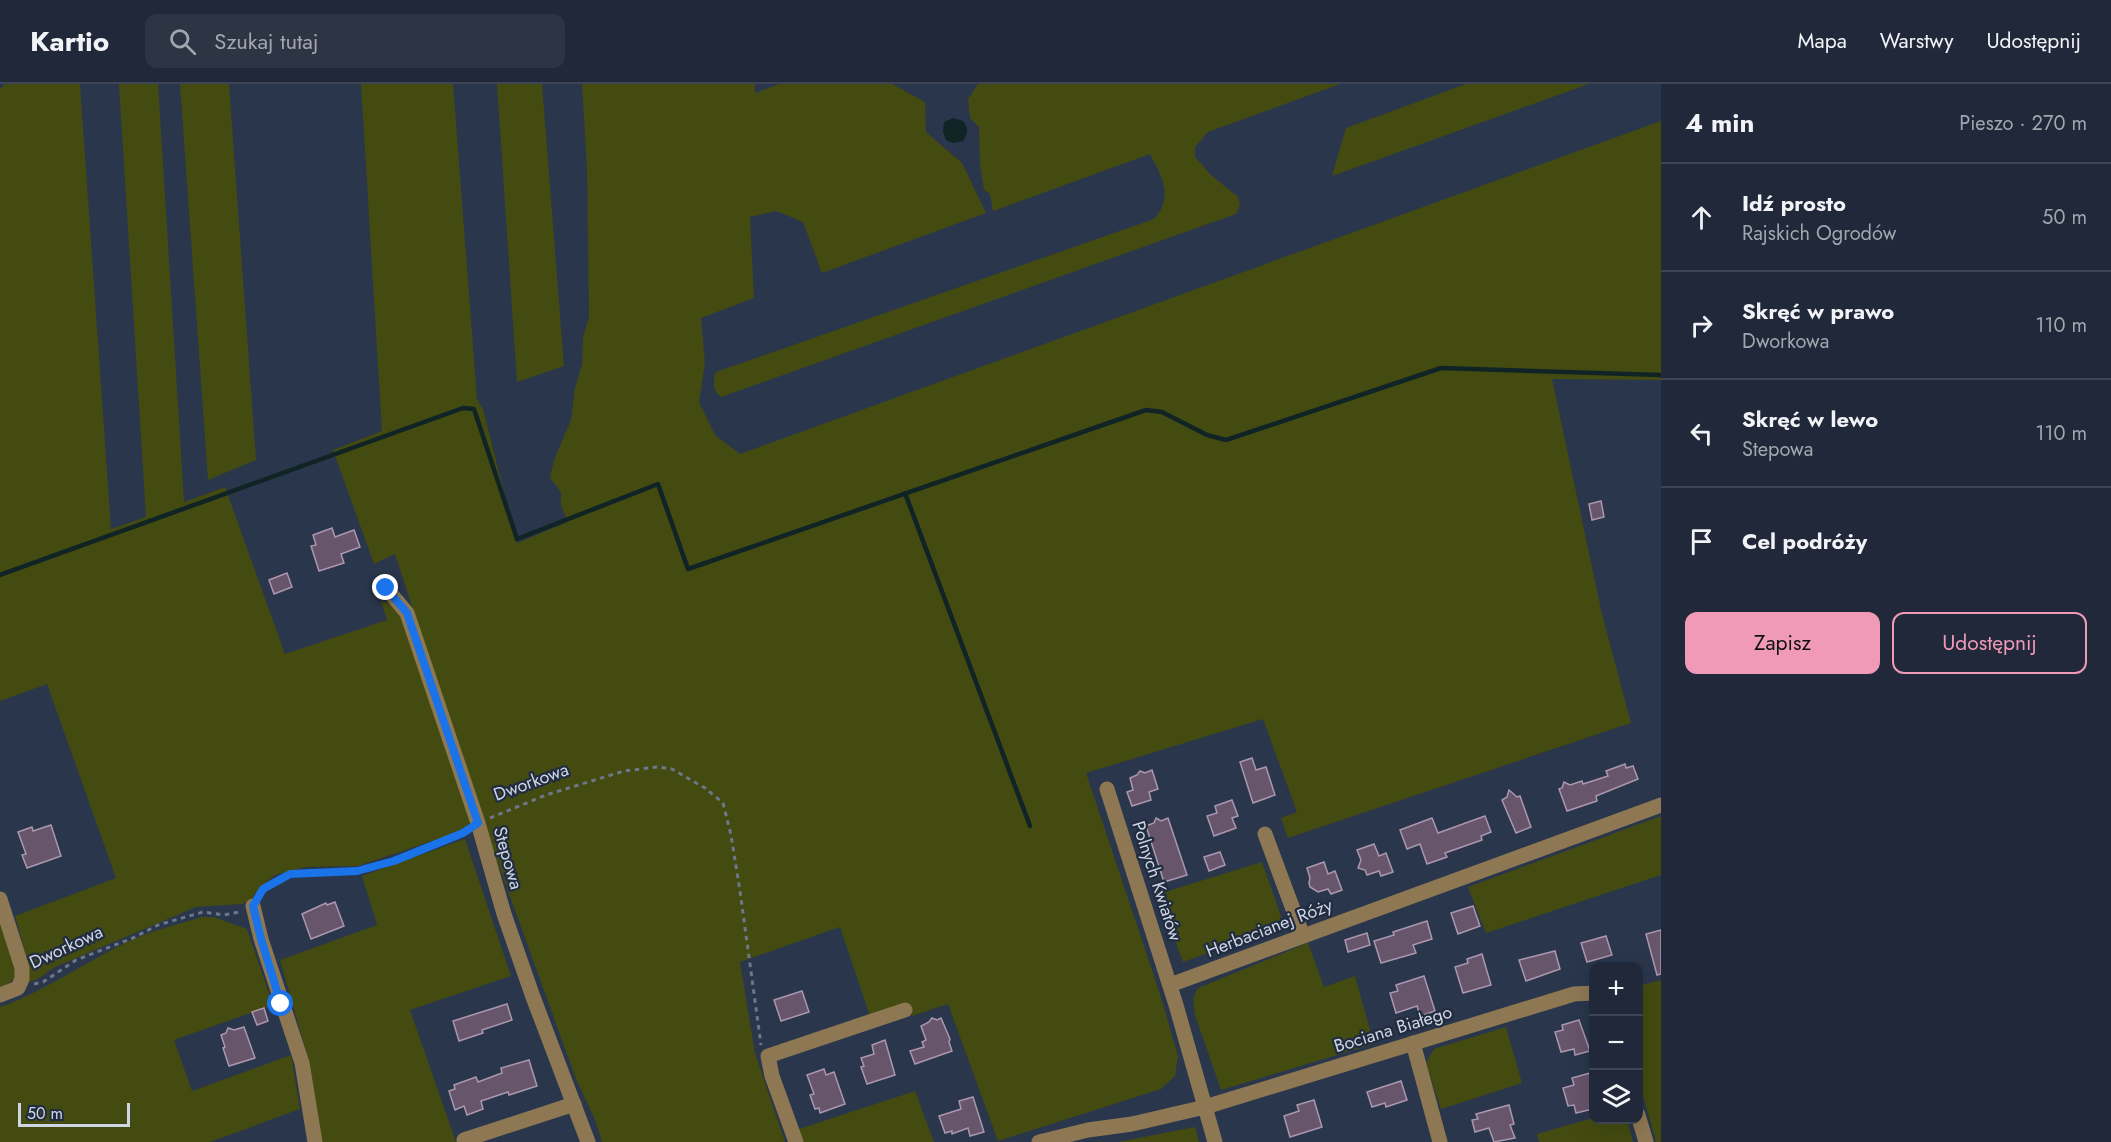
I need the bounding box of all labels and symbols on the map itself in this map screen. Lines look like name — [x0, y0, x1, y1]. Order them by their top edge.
route end — [372, 574, 398, 600]
street label: Dworkowa — [490, 756, 572, 808]
street label: Polnych Kwiatów — [1125, 818, 1189, 945]
street label: Stepowa — [487, 824, 529, 892]
street label: Herbacianej Róży — [1202, 892, 1336, 964]
street label: Dworkowa — [25, 919, 107, 975]
route start — [267, 990, 293, 1016]
street label: Bociana Białego — [1331, 999, 1455, 1059]
scale bar — [18, 1100, 130, 1128]

